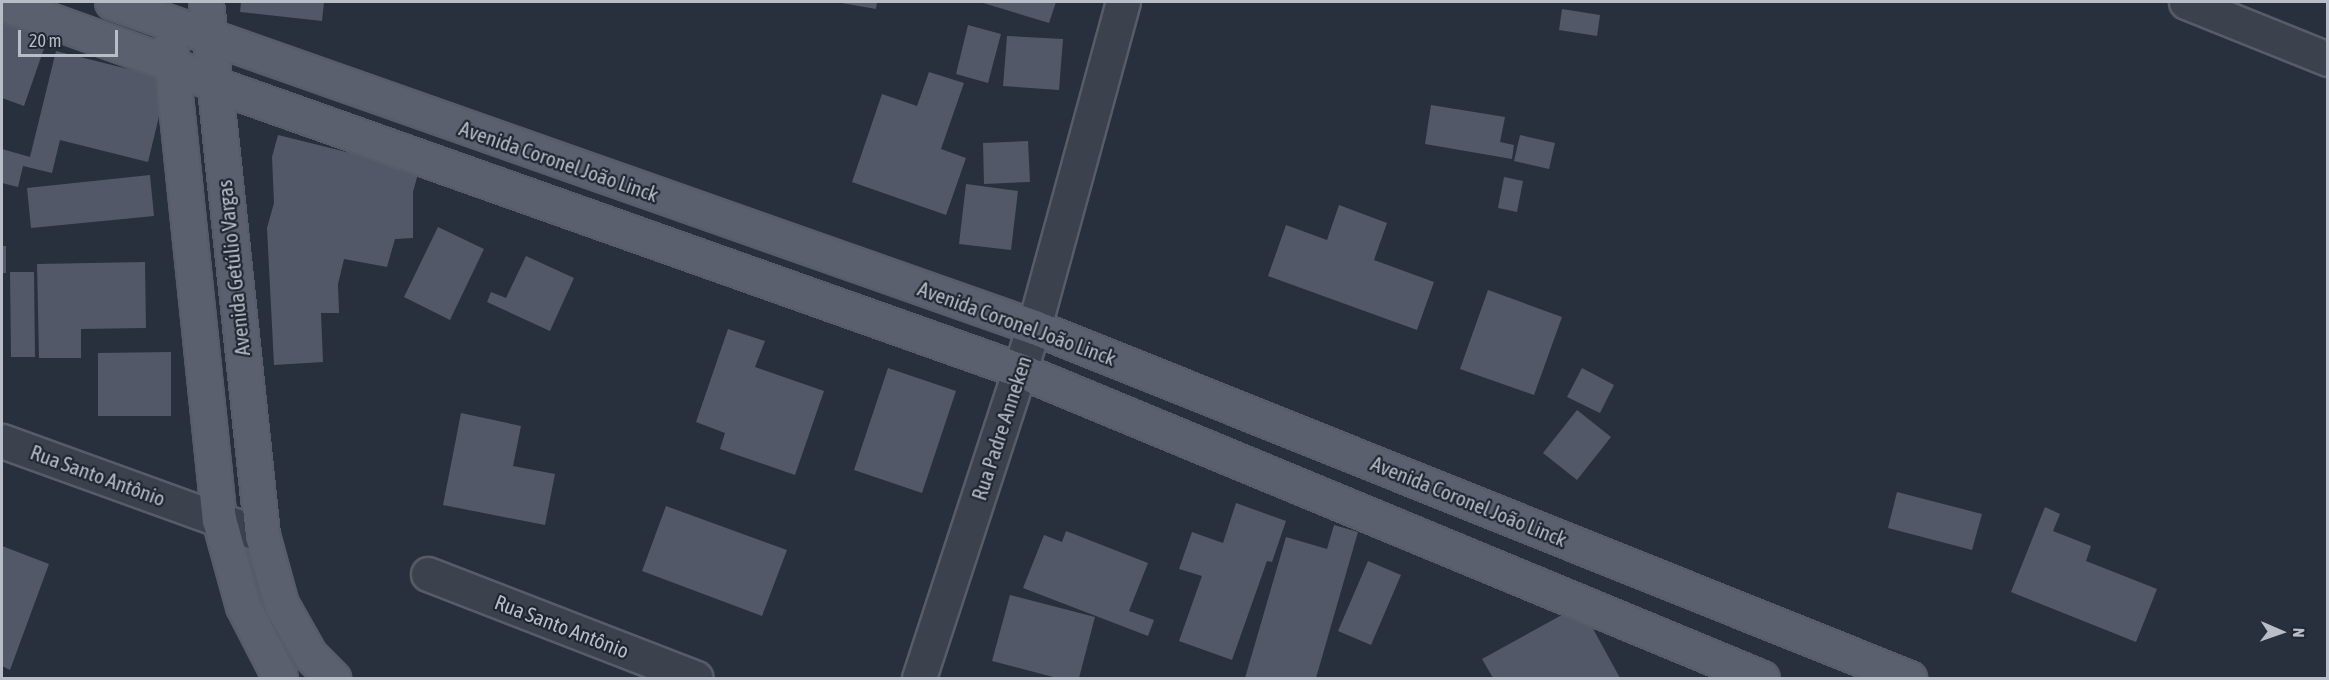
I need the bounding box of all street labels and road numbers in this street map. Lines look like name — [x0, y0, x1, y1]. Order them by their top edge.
street label: Avenida Coronel João Linck — [456, 115, 662, 207]
street label: Avenida Getúlio Vargas — [211, 179, 255, 357]
street label: Avenida Coronel João Linck — [915, 275, 1119, 371]
street label: Rua Padre Anneken — [966, 353, 1036, 503]
street label: Rua Santo Antônio — [27, 439, 169, 511]
street label: Avenida Coronel João Linck — [1368, 450, 1570, 552]
street label: Rua Santo Antônio — [491, 589, 633, 663]

